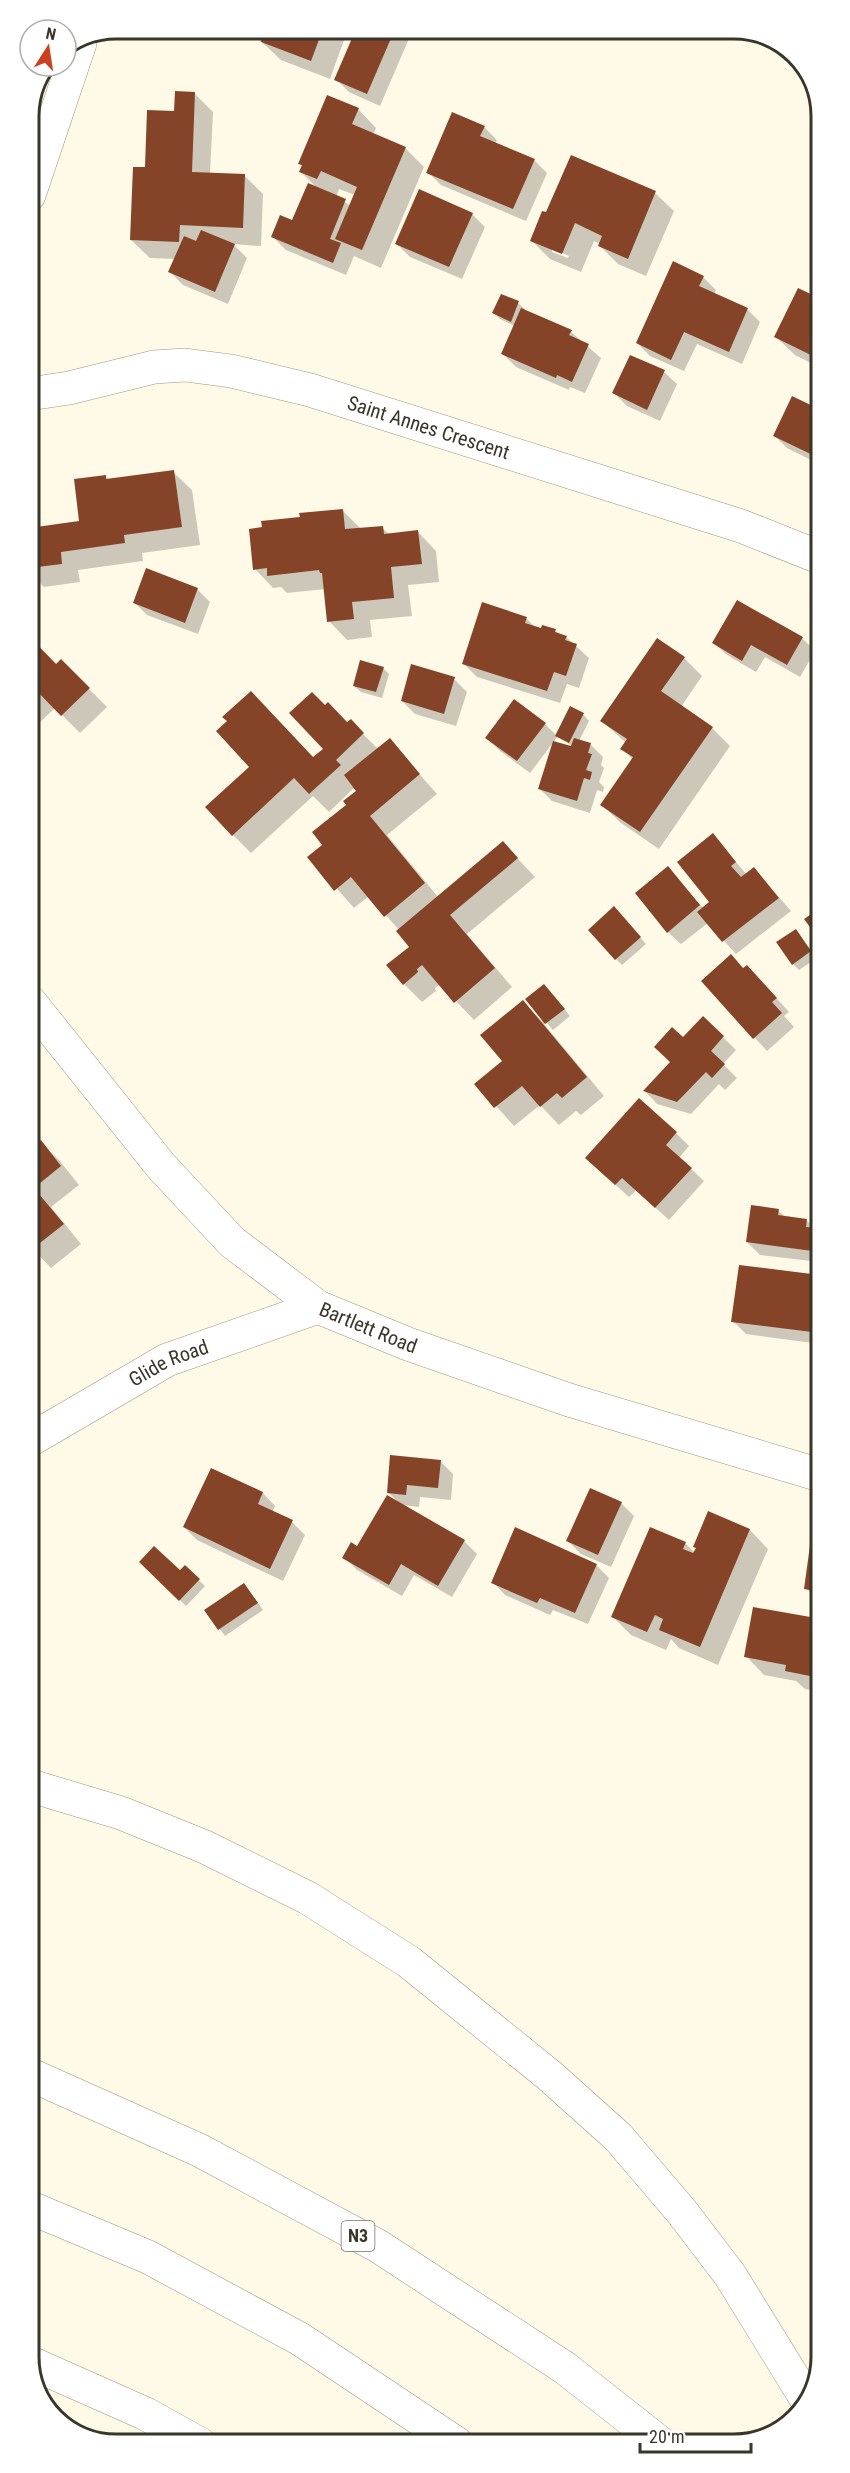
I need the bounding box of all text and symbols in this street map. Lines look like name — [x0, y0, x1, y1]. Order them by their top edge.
north arrow — [18, 18, 78, 78]
text: N — [44, 24, 58, 44]
street label: Saint Annes Crescent — [344, 391, 513, 464]
street label: Bartlett Road — [316, 1297, 420, 1358]
street label: Glide Road — [125, 1334, 211, 1392]
road number: N3 — [342, 2221, 374, 2251]
scale bar — [640, 2416, 751, 2454]
text: 20 m — [649, 2426, 684, 2447]

